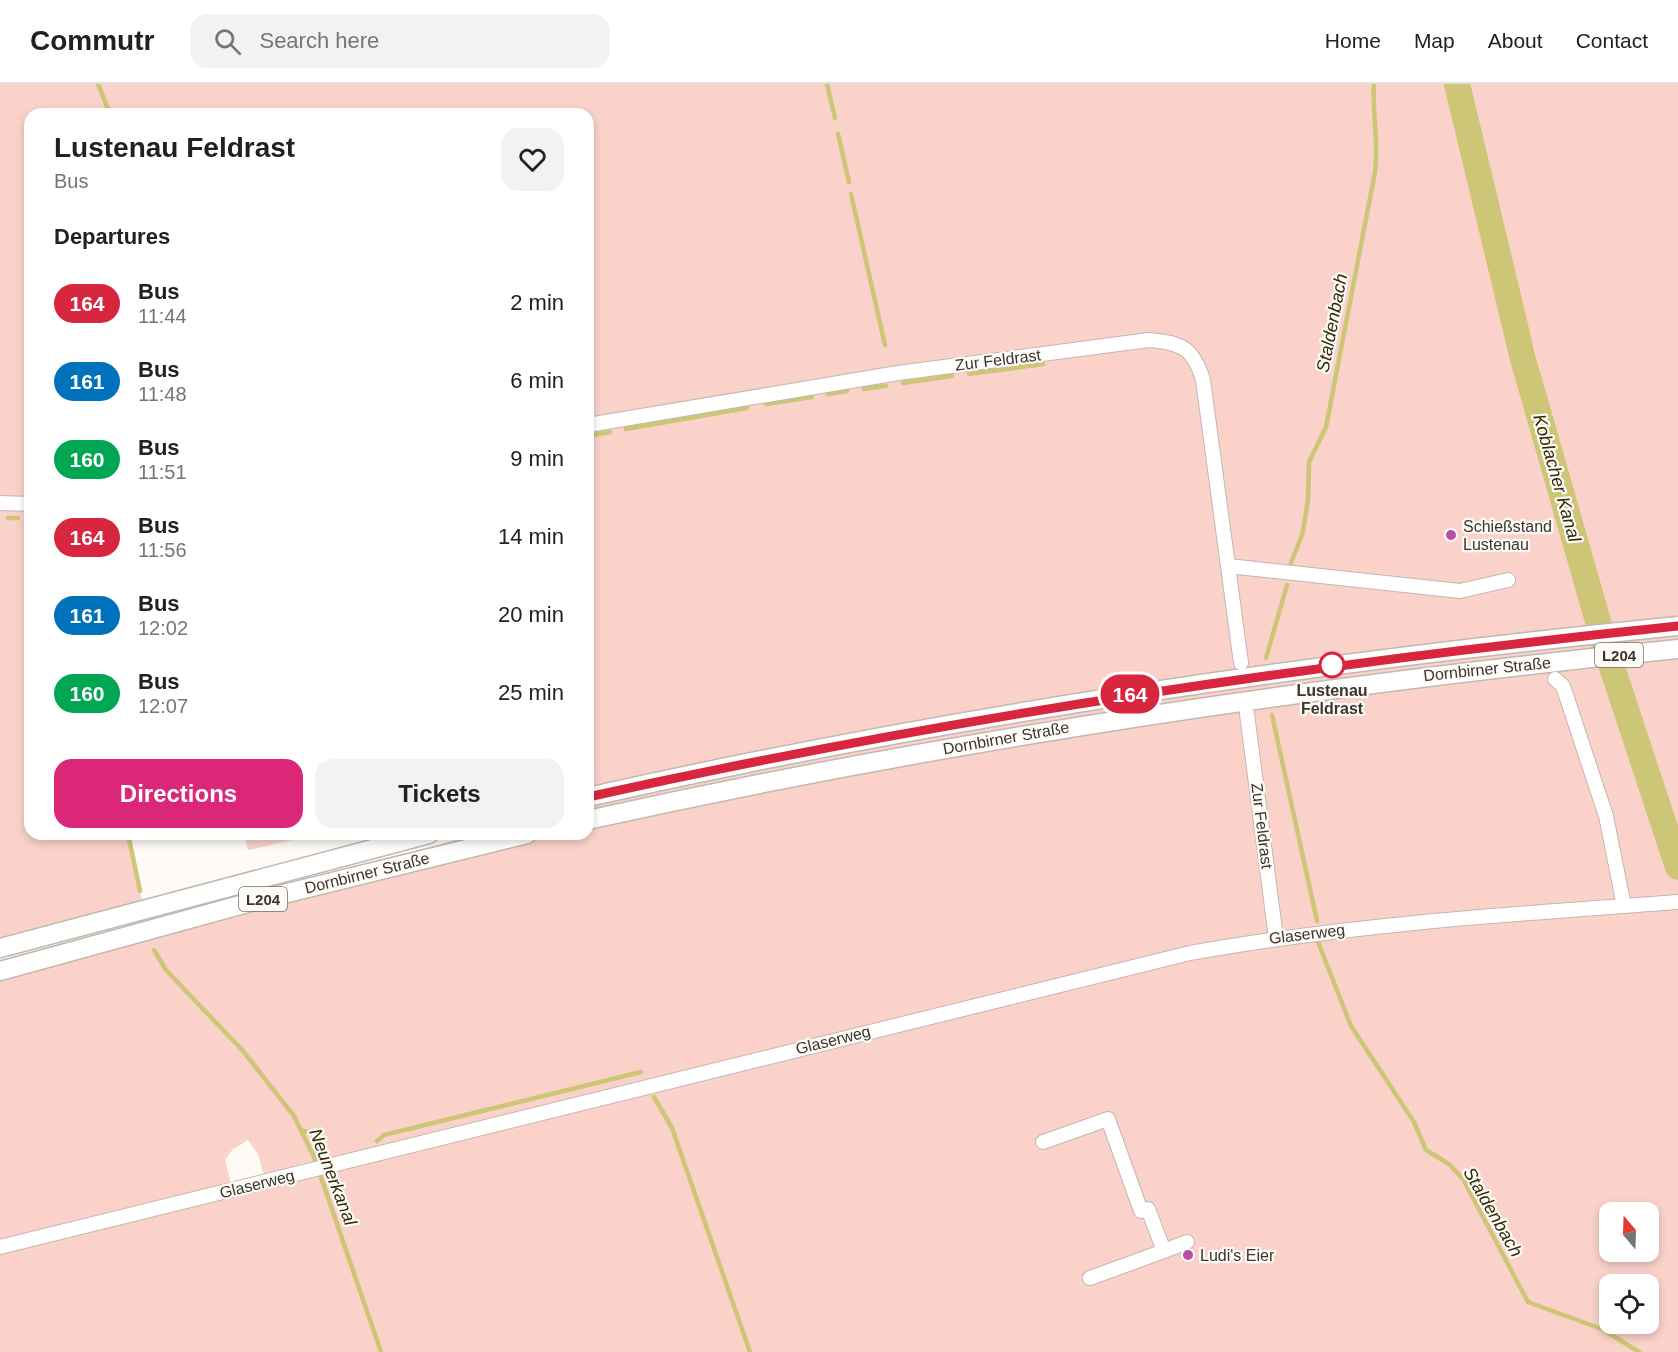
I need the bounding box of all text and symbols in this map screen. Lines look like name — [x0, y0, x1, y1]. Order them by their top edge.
search box — [190, 14, 610, 68]
text: Commutr — [30, 25, 154, 56]
icon: search — [211, 25, 244, 58]
text: Search here — [259, 28, 379, 53]
text: Home — [1325, 29, 1381, 52]
text: Map — [1414, 29, 1455, 52]
text: About — [1488, 29, 1543, 52]
text: Contact — [1576, 29, 1648, 52]
button: heart — [501, 128, 564, 191]
text: Lustenau Feldrast — [54, 132, 295, 163]
text: Bus — [54, 170, 88, 192]
text: Departures — [54, 224, 170, 249]
water label: Staldenbach — [1313, 272, 1351, 374]
text: Bus — [138, 279, 180, 304]
text: 2 min — [510, 290, 564, 315]
text: 164 — [69, 292, 105, 315]
text: 11:44 — [138, 305, 187, 327]
street label: Zur Feldrast — [954, 346, 1042, 374]
text: Bus — [138, 357, 180, 382]
text: 6 min — [510, 368, 564, 393]
text: 161 — [69, 370, 105, 393]
text: 11:48 — [138, 383, 187, 405]
water label: Koblacher Kanal — [1529, 412, 1585, 545]
text: Bus — [138, 435, 180, 460]
text: 9 min — [510, 446, 564, 471]
text: 160 — [69, 448, 105, 471]
text: 11:51 — [138, 461, 187, 483]
text: Bus — [138, 513, 180, 538]
place label: Schießstand Lustenau — [1463, 518, 1552, 553]
text: 14 min — [498, 524, 564, 549]
text: 164 — [69, 526, 105, 549]
marker: Schießstand Lustenau — [1444, 528, 1458, 542]
text: 11:56 — [138, 539, 187, 561]
text: Bus — [138, 591, 180, 616]
text: 20 min — [498, 602, 564, 627]
text: 161 — [69, 604, 105, 627]
text: 12:02 — [138, 617, 188, 639]
road number: L204 — [1595, 643, 1643, 667]
marker: Lustenau Feldrast — [1319, 652, 1345, 678]
street label: Dornbirner Straße — [1422, 654, 1552, 684]
text: Bus — [138, 669, 180, 694]
line badge: 164 — [1096, 674, 1164, 714]
text: 25 min — [498, 680, 564, 705]
text: 160 — [69, 682, 105, 705]
place label: Lustenau Feldrast — [1296, 682, 1368, 717]
text: 164 — [1112, 683, 1148, 706]
text: 12:07 — [138, 695, 188, 717]
street label: Dornbirner Straße — [941, 718, 1071, 757]
button: Directions — [54, 759, 303, 828]
button: Tickets — [315, 759, 564, 828]
street label: Zur Feldrast — [1248, 782, 1276, 870]
street label: Dornbirner Straße — [303, 849, 431, 897]
road number: L204 — [239, 887, 287, 911]
street label: Glaserweg — [1268, 921, 1346, 947]
street label: Glaserweg — [794, 1023, 872, 1057]
water label: Neunerkanal — [305, 1126, 361, 1229]
water label: Staldenbach — [1459, 1164, 1527, 1260]
street label: Glaserweg — [218, 1167, 296, 1201]
north arrow — [1599, 1202, 1659, 1262]
map controls — [1599, 1202, 1659, 1334]
place label: Ludi's Eier — [1200, 1247, 1275, 1264]
marker: Ludi's Eier — [1181, 1248, 1195, 1262]
button: locate — [1599, 1274, 1659, 1334]

